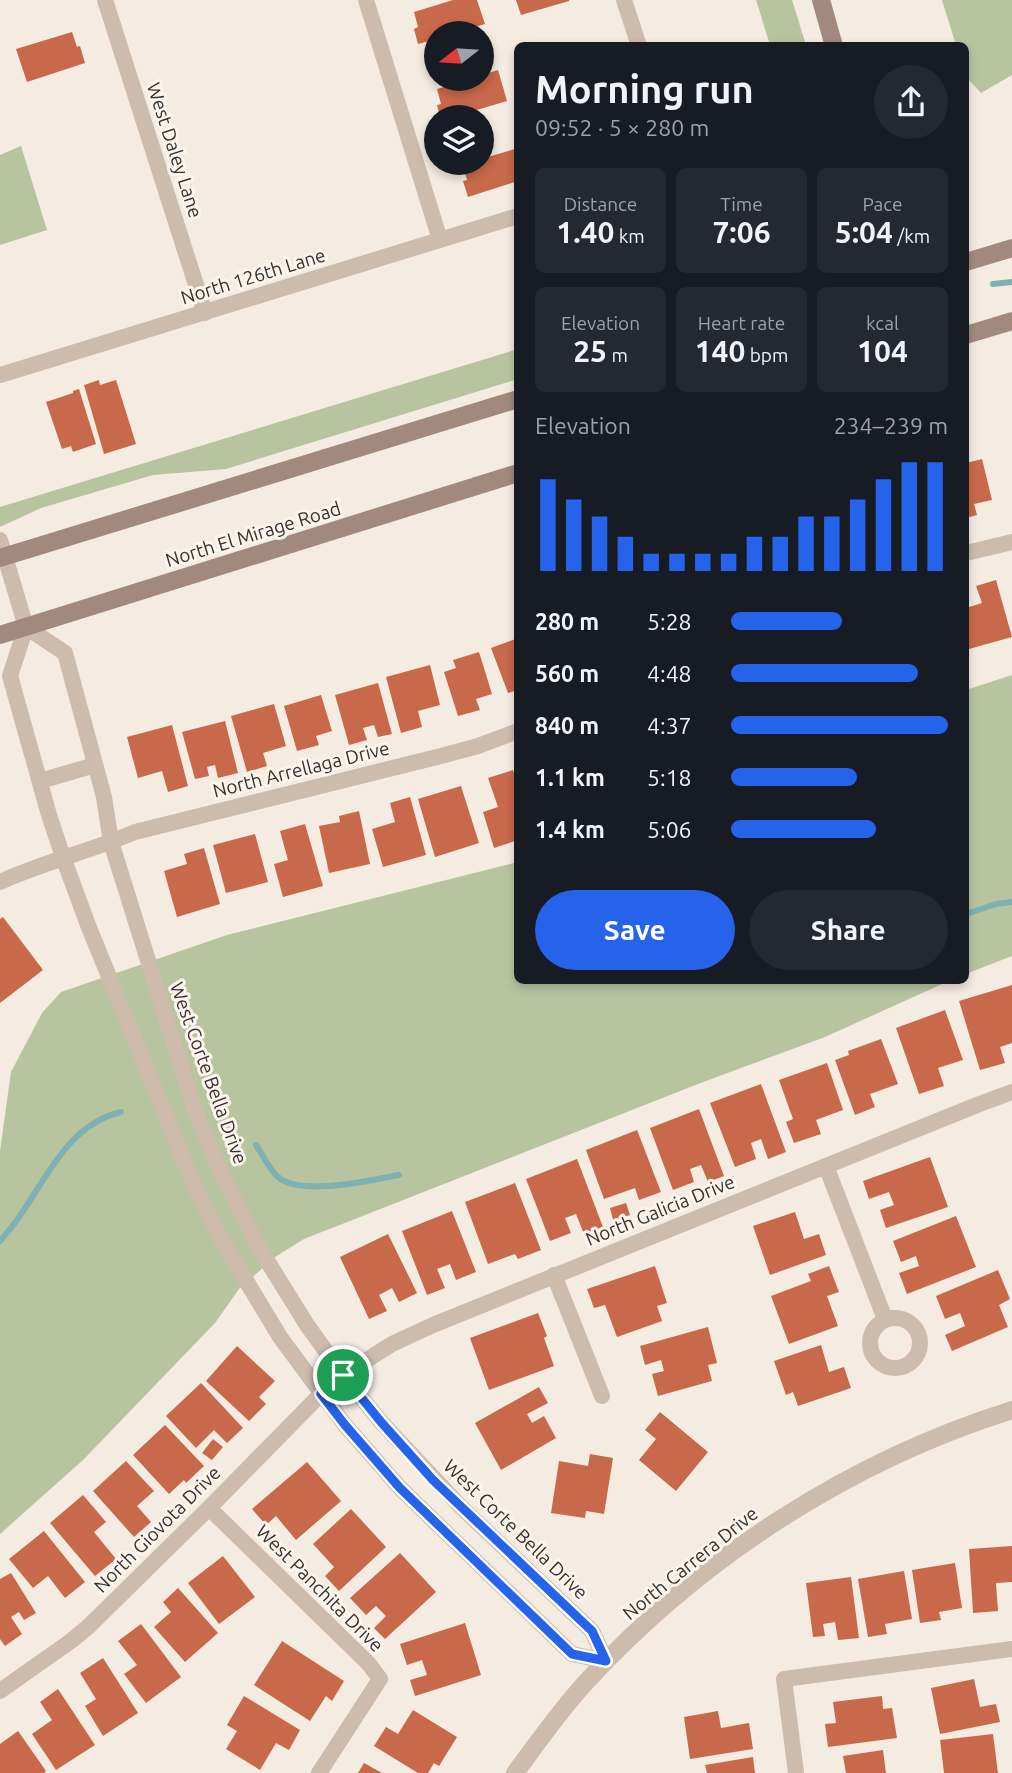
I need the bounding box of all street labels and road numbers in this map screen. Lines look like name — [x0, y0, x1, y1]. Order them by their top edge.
street label: West Daley Lane — [143, 80, 207, 220]
street label: North 126th Lane — [178, 244, 328, 308]
street label: North El Mirage Road — [163, 497, 343, 571]
street label: North Arrellaga Drive — [210, 736, 392, 802]
street label: West Corte Bella Drive — [166, 979, 252, 1167]
street label: North Galicia Drive — [582, 1170, 738, 1250]
street label: West Corte Bella Drive — [439, 1455, 593, 1603]
street label: North Giovota Drive — [89, 1461, 225, 1597]
street label: North Carrera Drive — [618, 1502, 762, 1624]
street label: West Panchita Drive — [252, 1520, 388, 1656]

